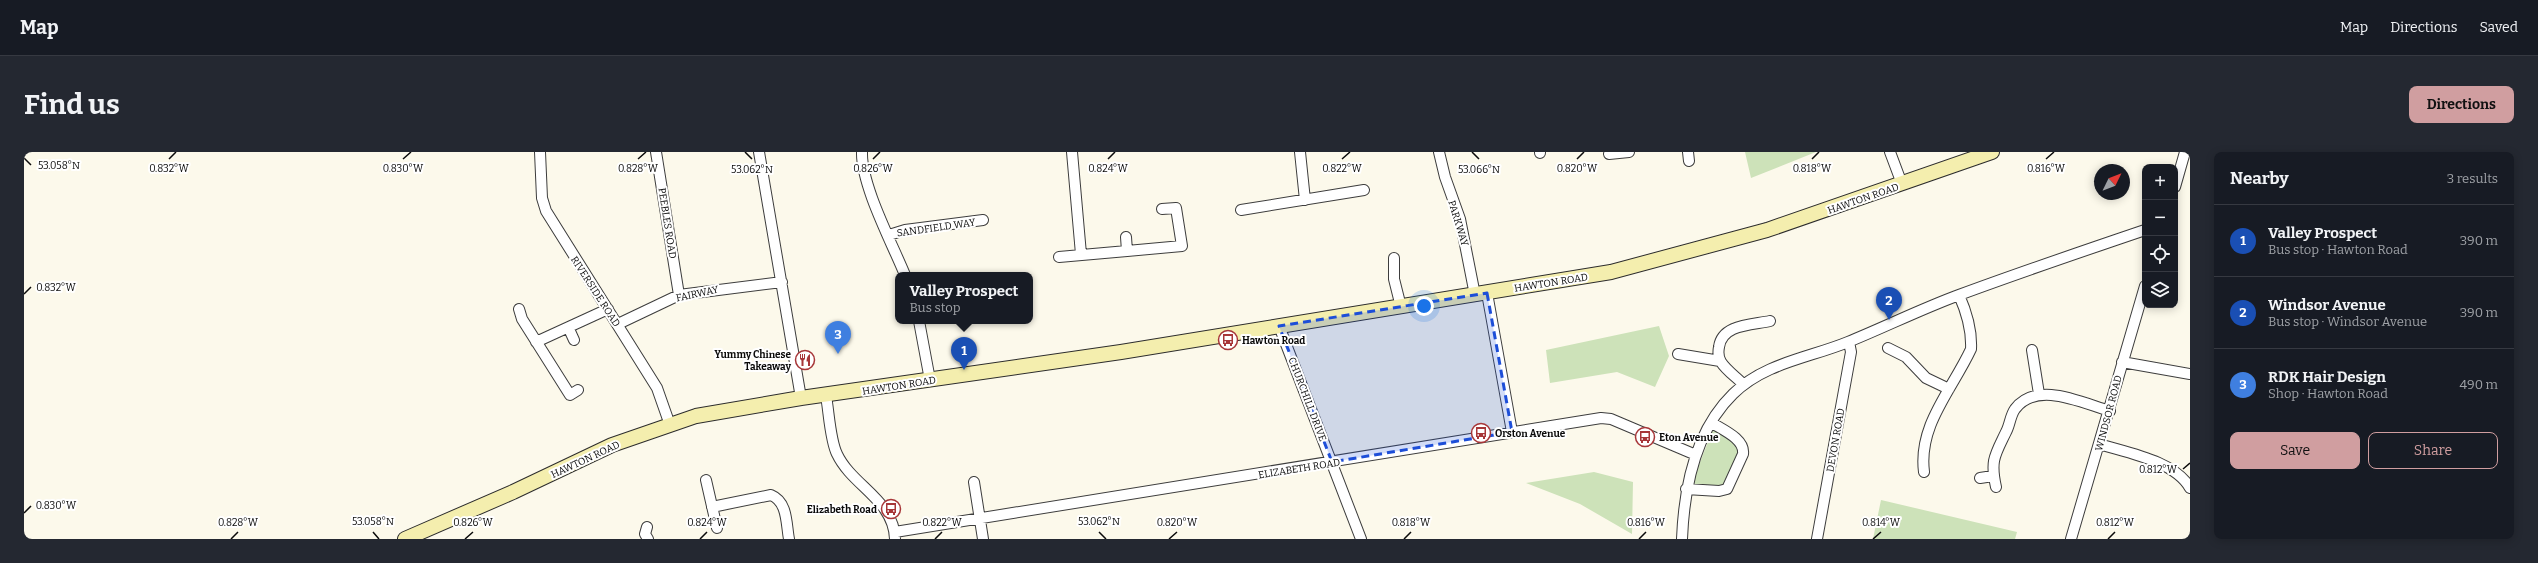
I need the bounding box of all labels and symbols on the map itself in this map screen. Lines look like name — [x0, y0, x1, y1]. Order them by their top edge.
text: 53.058°N — [38, 160, 80, 172]
text: 0.832°W — [149, 163, 190, 175]
text: 0.830°W — [383, 163, 424, 175]
text: 0.828°W — [618, 163, 659, 175]
text: 0.826°W — [853, 163, 894, 175]
text: 0.824°W — [1088, 163, 1128, 175]
text: 0.822°W — [1322, 163, 1363, 175]
text: 0.820°W — [1557, 163, 1598, 175]
text: 0.818°W — [1793, 163, 1832, 175]
text: 0.816°W — [2027, 163, 2066, 175]
text: 53.062°N — [731, 164, 773, 176]
text: 53.066°N — [1458, 164, 1500, 176]
north arrow — [2094, 164, 2130, 200]
street label: HAWTON ROAD — [1826, 181, 1900, 217]
street label: PEEBLES ROAD — [655, 187, 679, 259]
street label: PARKWAY — [1445, 199, 1471, 248]
street label: SANDFIELD WAY — [896, 216, 977, 239]
street label: RIVERSIDE ROAD — [568, 254, 622, 329]
street label: HAWTON ROAD — [1513, 271, 1589, 295]
text: 0.832°W — [36, 282, 77, 294]
street label: FAIRWAY — [675, 283, 720, 304]
pin: 2 — [1876, 287, 1902, 320]
your location — [1414, 296, 1434, 316]
pin: 3 — [825, 321, 851, 354]
bus stop icon: Hawton Road — [1217, 329, 1239, 351]
place label: Hawton Road — [1242, 335, 1305, 347]
pin: 1 — [951, 337, 977, 370]
place label: Yummy Chinese Takeaway — [714, 349, 792, 373]
restaurant icon: Yummy Chinese Takeaway — [794, 349, 816, 371]
street label: CHURCHILL DRIVE — [1286, 356, 1329, 443]
street label: HAWTON ROAD — [861, 374, 937, 398]
street label: WINDSOR ROAD — [2093, 374, 2125, 453]
street label: DEVON ROAD — [1824, 407, 1847, 473]
bus stop icon: Orston Avenue — [1470, 422, 1492, 444]
bus stop icon: Eton Avenue — [1634, 426, 1656, 448]
place label: Orston Avenue — [1495, 428, 1566, 440]
place label: Eton Avenue — [1659, 432, 1719, 444]
street label: HAWTON ROAD — [549, 439, 622, 481]
street label: ELIZABETH ROAD — [1257, 457, 1341, 481]
text: 0.812°W — [2139, 464, 2178, 476]
bus stop icon: Elizabeth Road — [880, 498, 902, 520]
text: 0.830°W — [36, 500, 77, 512]
place label: Elizabeth Road — [807, 504, 877, 516]
text: 53.058°N — [352, 516, 394, 528]
text: 53.062°N — [1078, 516, 1120, 528]
text: 0.828°W — [218, 517, 259, 529]
text: 0.826°W — [453, 517, 494, 529]
text: 0.824°W — [687, 517, 727, 529]
text: 0.822°W — [922, 517, 963, 529]
text: 0.820°W — [1157, 517, 1198, 529]
text: 0.818°W — [1392, 517, 1431, 529]
text: 0.816°W — [1627, 517, 1666, 529]
text: 0.814°W — [1862, 517, 1901, 529]
text: 0.812°W — [2096, 517, 2135, 529]

